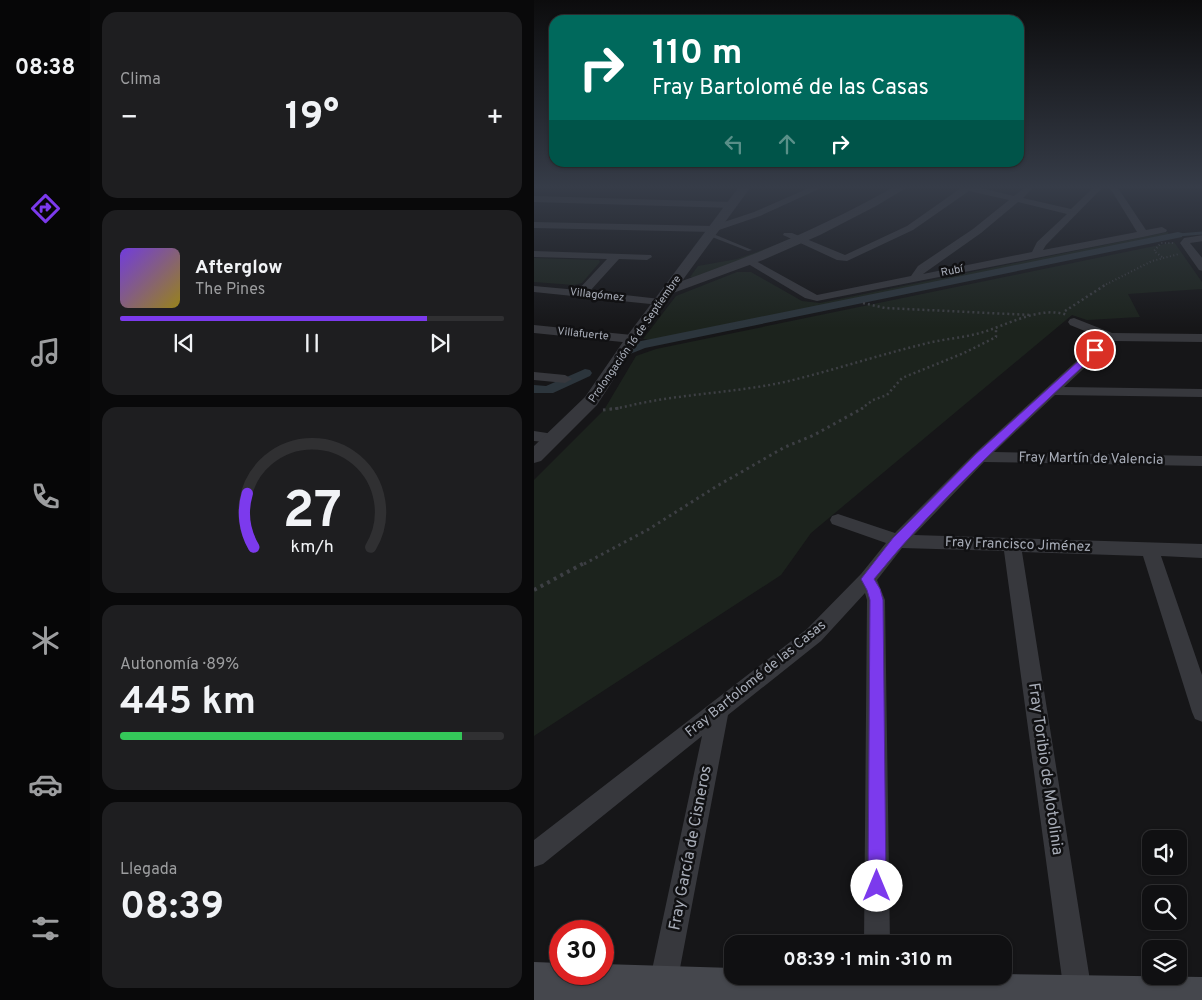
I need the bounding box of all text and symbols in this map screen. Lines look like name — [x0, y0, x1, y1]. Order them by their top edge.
text: 110 m — [652, 32, 742, 76]
icon: right — [569, 35, 634, 100]
text: 08:38 — [15, 55, 75, 82]
text: Clima — [120, 70, 161, 90]
text: Fray Bartolomé de las Casas — [652, 75, 929, 102]
text: 19° — [285, 94, 339, 143]
text: − — [120, 101, 138, 137]
text: + — [486, 101, 504, 137]
icon: left — [720, 130, 748, 158]
icon: ahead — [773, 130, 801, 158]
icon: right — [826, 130, 854, 158]
icon: directions — [28, 191, 63, 226]
text: Afterglow — [195, 256, 283, 280]
street label: Rubí — [940, 262, 965, 280]
street label: Prolongación 16 de Septiembre — [586, 272, 684, 405]
text: The Pines — [195, 280, 265, 300]
street label: Villagómez — [569, 285, 625, 305]
street label: Villafuerte — [557, 324, 609, 344]
icon: previous — [170, 329, 198, 357]
icon: pause — [298, 329, 326, 357]
icon: next — [426, 329, 454, 357]
pin — [1074, 329, 1116, 371]
icon: music — [28, 335, 63, 370]
icon: arrive — [1081, 336, 1109, 364]
street label: Fray Martín de Valencia — [1018, 449, 1164, 469]
icon: phone — [28, 479, 63, 514]
text: 27 — [282, 480, 342, 546]
street label: Fray Francisco Jiménez — [945, 534, 1091, 556]
text: km/h — [290, 536, 334, 559]
street label: Fray Bartolomé de las Casas — [682, 617, 830, 741]
icon: climate — [28, 623, 63, 658]
text: Autonomía · 89% — [120, 655, 239, 675]
text: 445 km — [120, 679, 256, 728]
street label: Fray Toribio de Motolinia — [1023, 681, 1067, 857]
street label: Fray García de Cisneros — [665, 764, 717, 932]
icon: car — [28, 767, 63, 802]
map controls — [1142, 830, 1187, 985]
button: sound — [1142, 830, 1187, 875]
position arrow — [850, 859, 902, 911]
text: Llegada — [120, 860, 177, 880]
text: 08:39 — [120, 884, 224, 933]
button: search — [1142, 885, 1187, 930]
icon: filters — [28, 911, 63, 946]
speed limit sign: 30 — [549, 920, 614, 985]
button: layers — [1142, 940, 1187, 985]
text: 08:39 · 1 min · 310 m — [783, 948, 953, 972]

